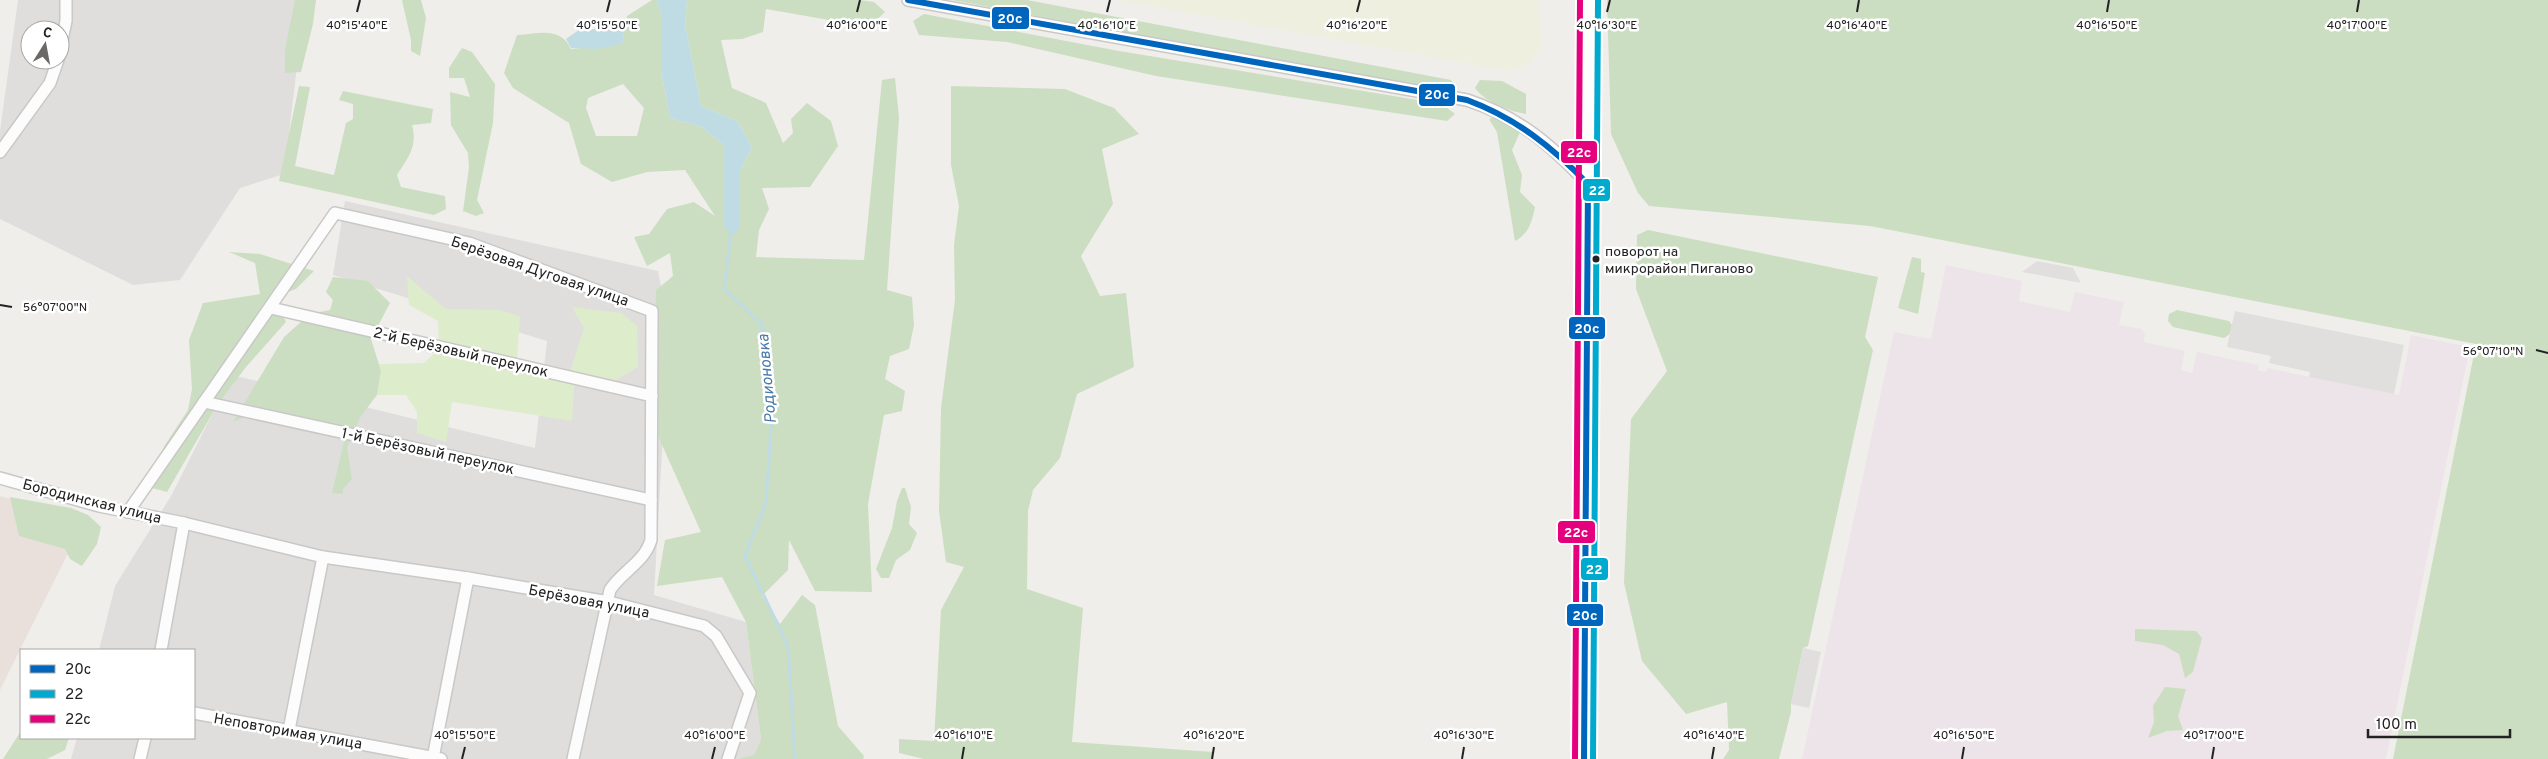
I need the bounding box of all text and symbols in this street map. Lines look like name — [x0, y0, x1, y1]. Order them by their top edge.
line badge: 20с — [991, 6, 1030, 30]
text: 20с — [997, 11, 1023, 28]
text: 40°15'40"E — [326, 18, 388, 34]
text: 40°15'50"E — [576, 18, 638, 34]
text: 40°16'00"E — [826, 18, 888, 34]
text: 40°16'10"E — [1078, 18, 1136, 34]
text: 40°16'20"E — [1326, 18, 1388, 34]
text: 40°16'30"E — [1576, 18, 1638, 34]
text: 40°16'40"E — [1826, 18, 1888, 34]
text: 40°16'50"E — [2076, 18, 2138, 34]
text: 40°17'00"E — [2327, 18, 2387, 34]
north arrow — [20, 20, 70, 70]
text: С — [41, 25, 53, 43]
line badge: 20с — [1418, 83, 1456, 107]
text: 20с — [1424, 87, 1450, 104]
line badge: 22c — [1560, 140, 1598, 164]
text: 22c — [1567, 145, 1591, 162]
line badge: 22 — [1582, 178, 1611, 202]
text: 22 — [1588, 183, 1606, 200]
street label: Берёзовая Дуговая улица — [448, 233, 631, 312]
place label: поворот на микрорайон Пиганово — [1605, 244, 1753, 278]
marker: поворот на микрорайон Пиганово — [1591, 254, 1601, 264]
text: 56°07'00"N — [23, 300, 87, 316]
line badge: 20с — [1568, 316, 1606, 340]
text: 20с — [1574, 321, 1600, 338]
street label: 2-й Берёзовый переулок — [371, 324, 550, 383]
water label: Родионовка — [754, 332, 782, 424]
text: 56°07'10"N — [2462, 344, 2524, 360]
street label: 1-й Берёзовый переулок — [340, 425, 516, 480]
street label: Бородинская улица — [20, 476, 163, 529]
line badge: 22c — [1557, 520, 1596, 544]
text: 22c — [1564, 525, 1588, 542]
line badge: 22 — [1580, 557, 1609, 581]
text: 22 — [1585, 562, 1603, 579]
street label: Берёзовая улица — [527, 581, 651, 624]
line badge: 20с — [1566, 603, 1604, 627]
text: 20с — [1572, 608, 1598, 625]
legend — [20, 649, 195, 739]
text: 20с — [65, 661, 91, 680]
text: 22 — [65, 686, 83, 705]
scale bar — [2368, 706, 2510, 738]
street label: Неповторимая улица — [212, 710, 363, 755]
text: 22c — [65, 711, 91, 730]
text: 100 m — [2376, 716, 2417, 735]
text: 40°15'50"E — [434, 728, 496, 744]
text: 40°16'00"E — [684, 728, 746, 744]
text: 40°16'10"E — [935, 728, 993, 744]
text: 40°16'20"E — [1183, 728, 1245, 744]
text: 40°16'30"E — [1433, 728, 1495, 744]
text: 40°16'40"E — [1683, 728, 1745, 744]
text: 40°16'50"E — [1933, 728, 1995, 744]
text: 40°17'00"E — [2184, 728, 2244, 744]

